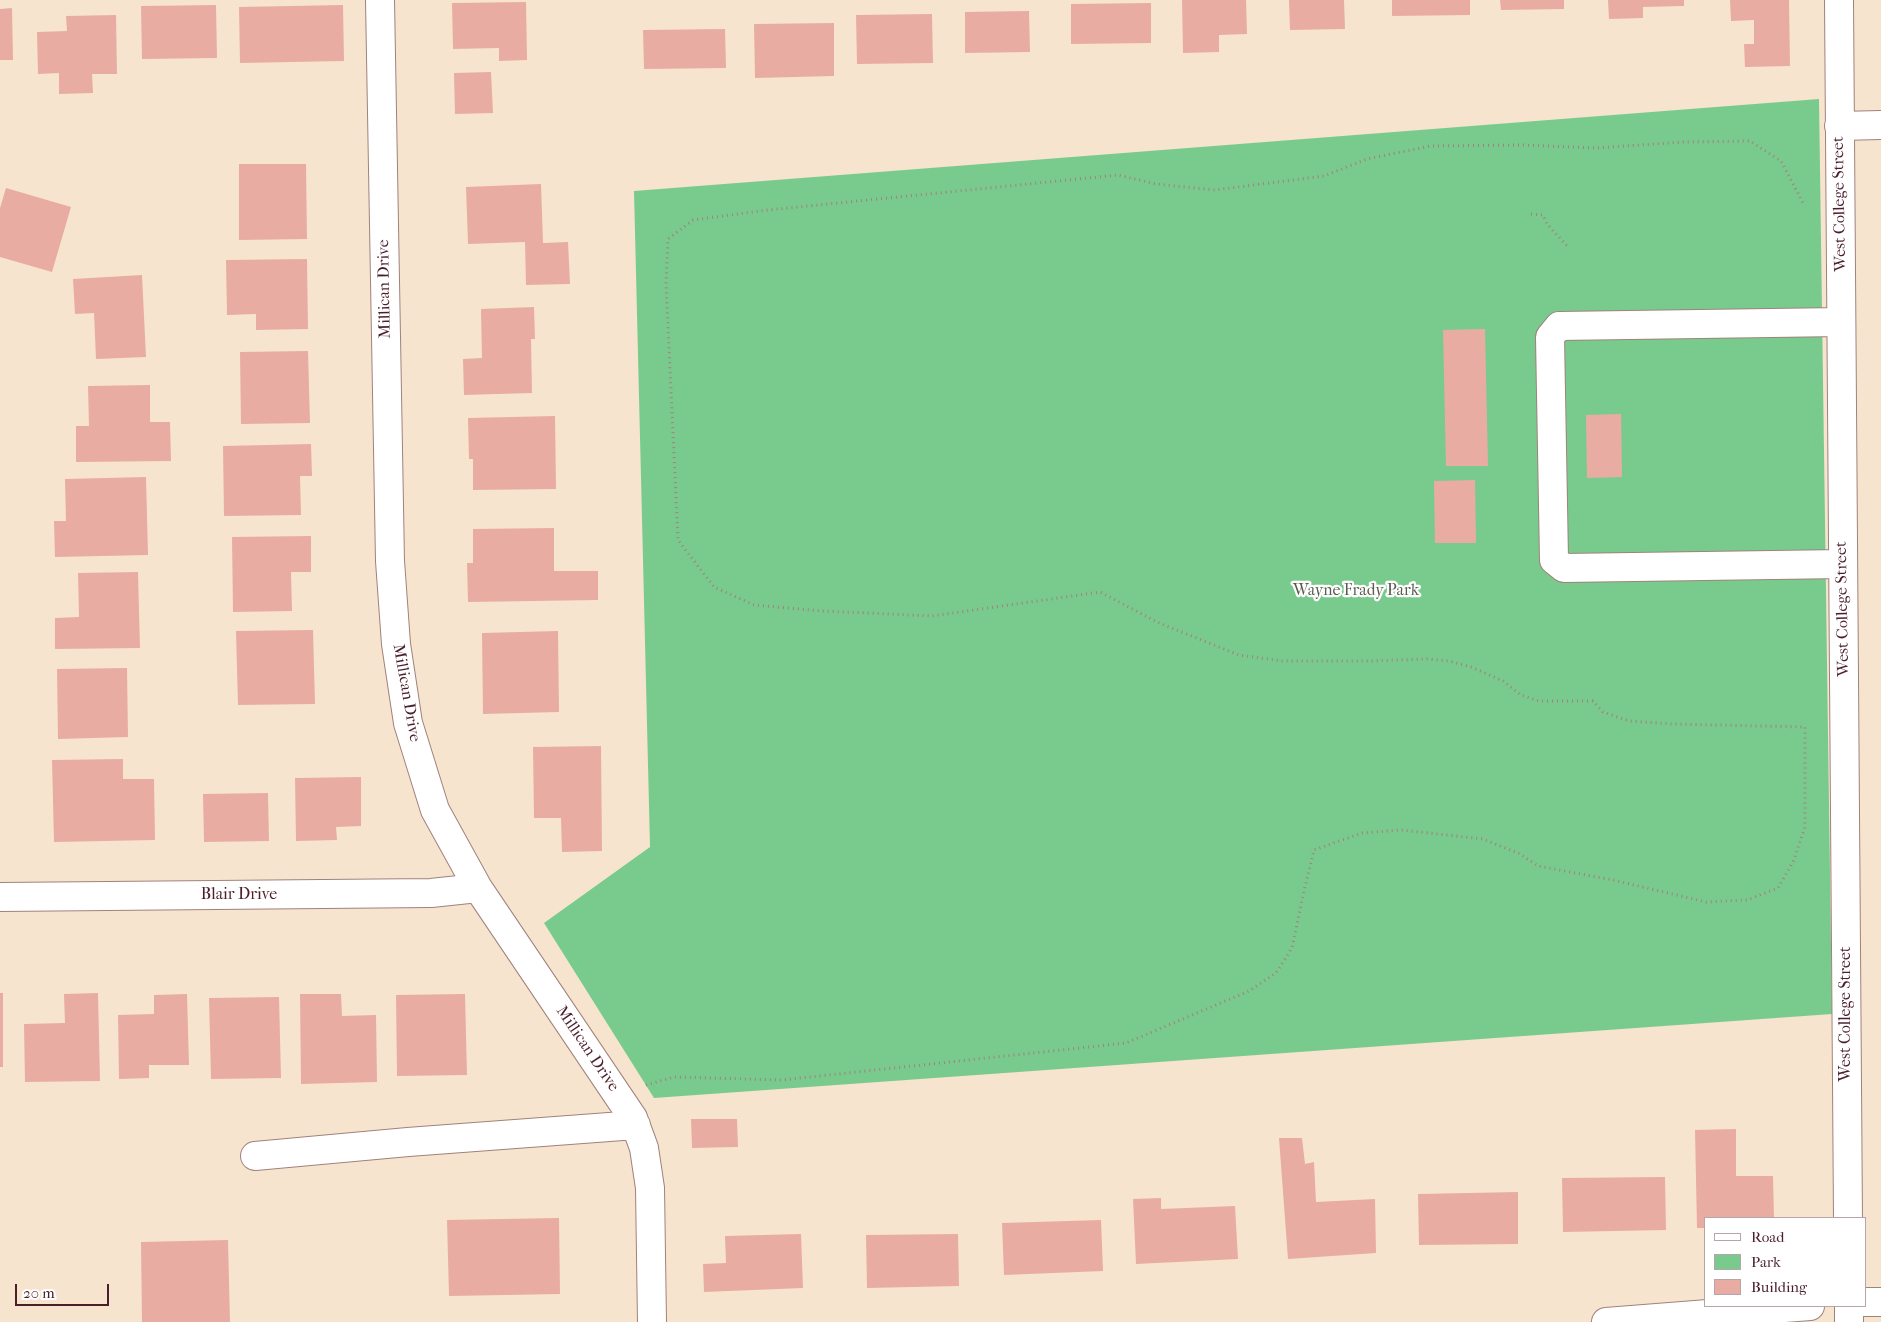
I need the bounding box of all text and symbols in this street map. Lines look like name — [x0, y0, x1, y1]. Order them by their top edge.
street label: West College Street — [1829, 136, 1851, 272]
street label: Millican Drive — [375, 239, 395, 339]
street label: West College Street — [1832, 541, 1854, 677]
park label: Wayne Frady Park — [1293, 581, 1419, 601]
street label: Millican Drive — [388, 643, 424, 743]
street label: Blair Drive — [201, 885, 277, 905]
street label: West College Street — [1836, 946, 1856, 1082]
street label: Millican Drive — [551, 1003, 623, 1095]
legend — [1704, 1217, 1866, 1307]
text: Road — [1751, 1228, 1784, 1246]
text: Park — [1751, 1253, 1781, 1271]
scale bar — [18, 1274, 111, 1306]
text: Building — [1751, 1278, 1807, 1296]
text: 20 m — [23, 1284, 55, 1302]

